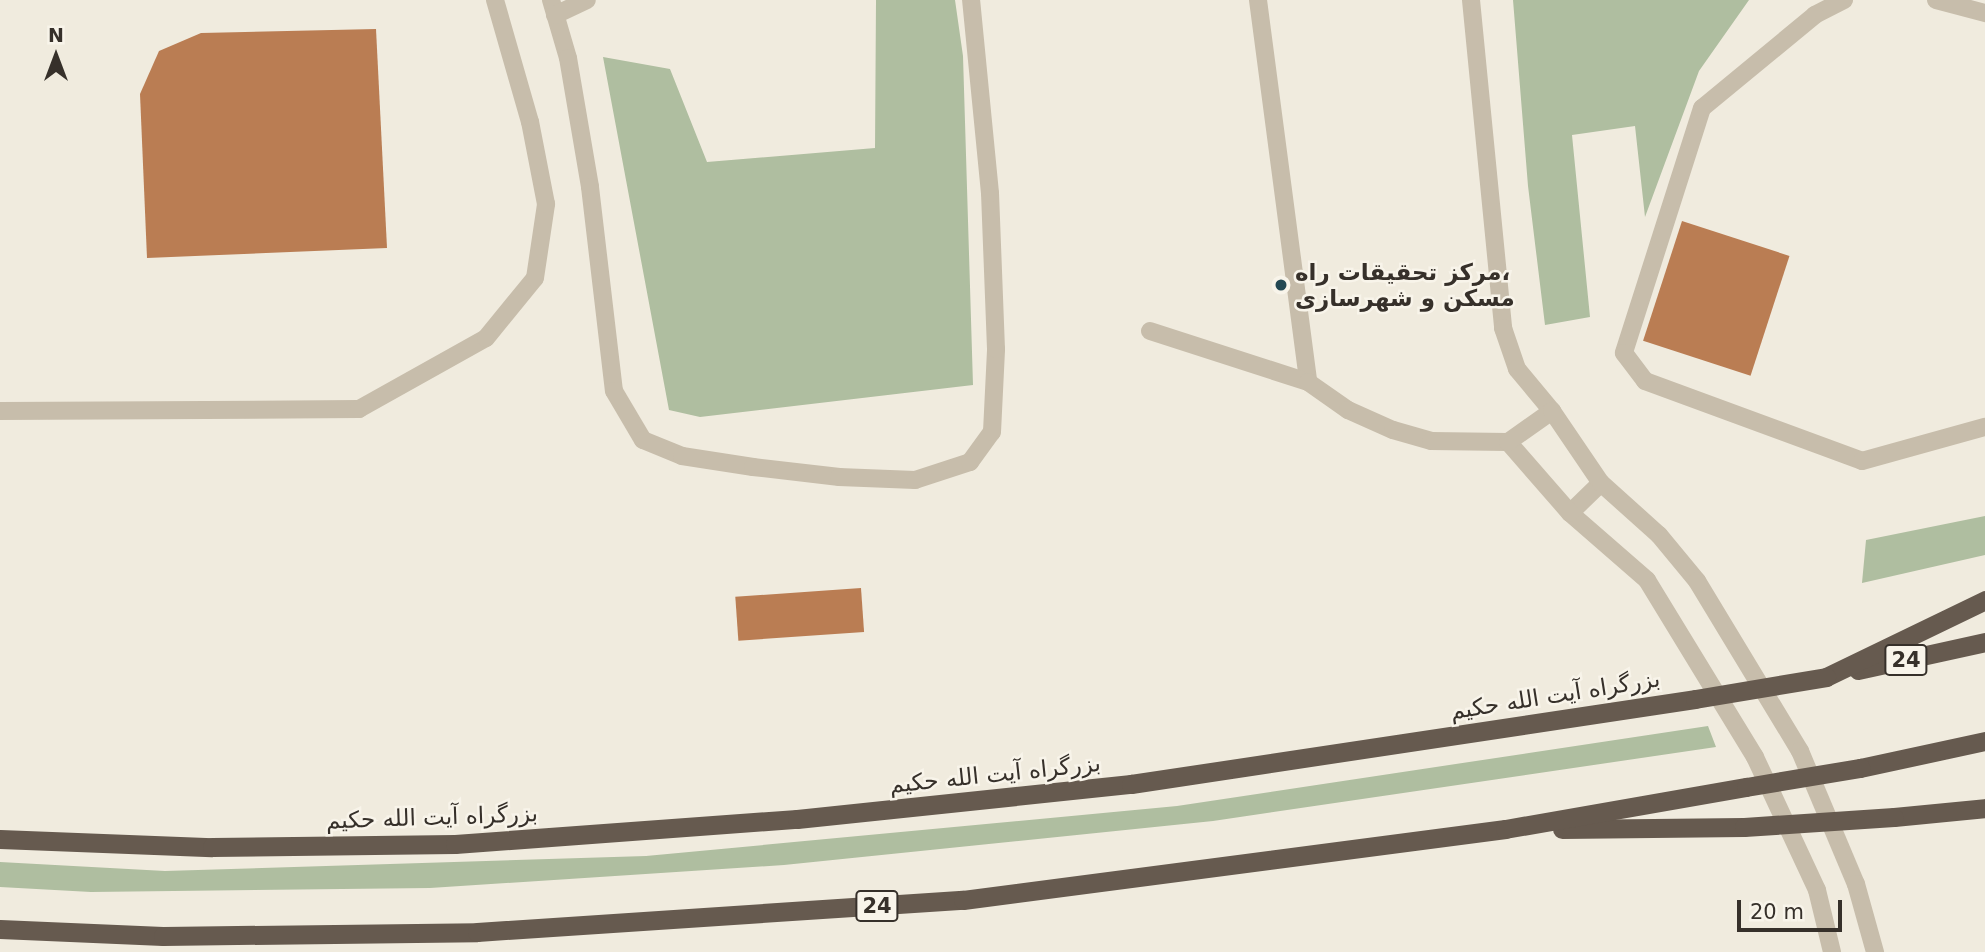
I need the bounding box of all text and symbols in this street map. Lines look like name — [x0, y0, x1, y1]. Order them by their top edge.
north arrow — [21, 21, 91, 91]
text: N — [48, 24, 64, 46]
place label: مرکز تحقیقات راه، مسکن و شهرسازی — [1295, 258, 1515, 312]
marker: مرکز تحقیقات راه، مسکن و شهرسازی — [1273, 277, 1289, 293]
road number: 24 — [1883, 642, 1929, 678]
street label: بزرگراه آیت الله حکیم — [1448, 665, 1662, 725]
street label: بزرگراه آیت الله حکیم — [888, 749, 1102, 799]
street label: بزرگراه آیت الله حکیم — [326, 800, 538, 834]
scale bar — [1740, 886, 1845, 930]
road number: 24 — [854, 888, 900, 923]
text: 20 m — [1750, 900, 1804, 924]

